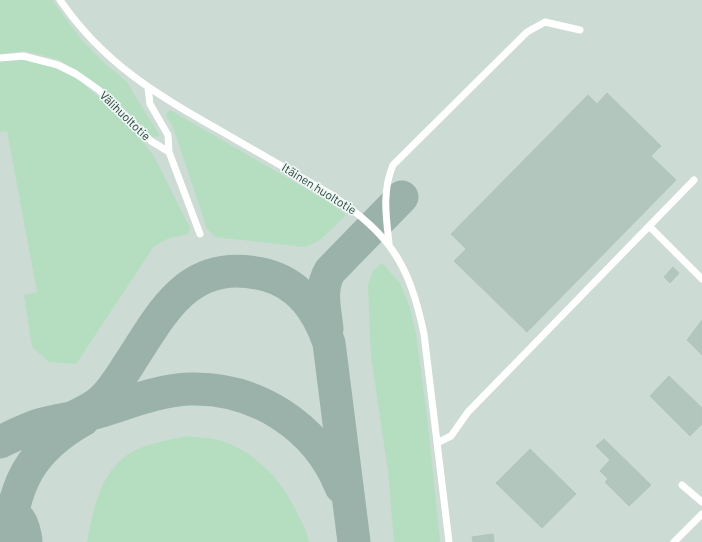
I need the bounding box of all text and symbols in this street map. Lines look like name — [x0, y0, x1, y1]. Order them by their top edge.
street label: Välihuoltotie — [97, 88, 154, 143]
street label: Itäinen huoltotie — [280, 160, 359, 217]

